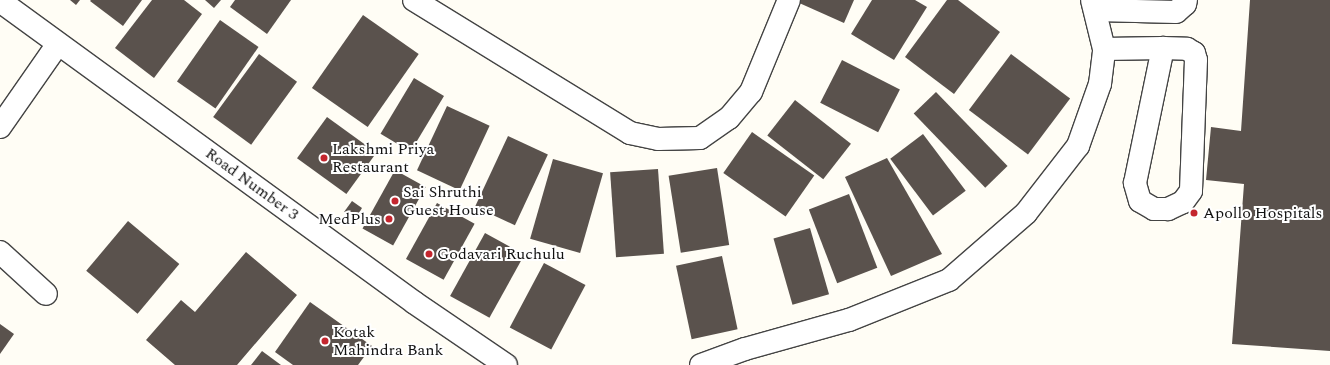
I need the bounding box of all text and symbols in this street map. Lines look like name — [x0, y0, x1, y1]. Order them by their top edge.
place label: Lakshmi Priya Restaurant — [332, 139, 434, 177]
street label: Road Number 3 — [202, 144, 302, 224]
marker: Lakshmi Priya Restaurant — [319, 153, 329, 163]
place label: Sai Shruthi Guest House — [403, 182, 494, 220]
marker: Sai Shruthi Guest House — [390, 196, 400, 206]
place label: Apollo Hospitals — [1203, 203, 1322, 223]
marker: Apollo Hospitals — [1188, 207, 1200, 219]
place label: MedPlus — [318, 209, 381, 229]
marker: MedPlus — [384, 214, 394, 224]
place label: Godavari Ruchulu — [437, 244, 565, 264]
marker: Godavari Ruchulu — [424, 249, 434, 259]
place label: Kotak Mahindra Bank — [333, 322, 444, 360]
marker: Kotak Mahindra Bank — [320, 336, 330, 346]

